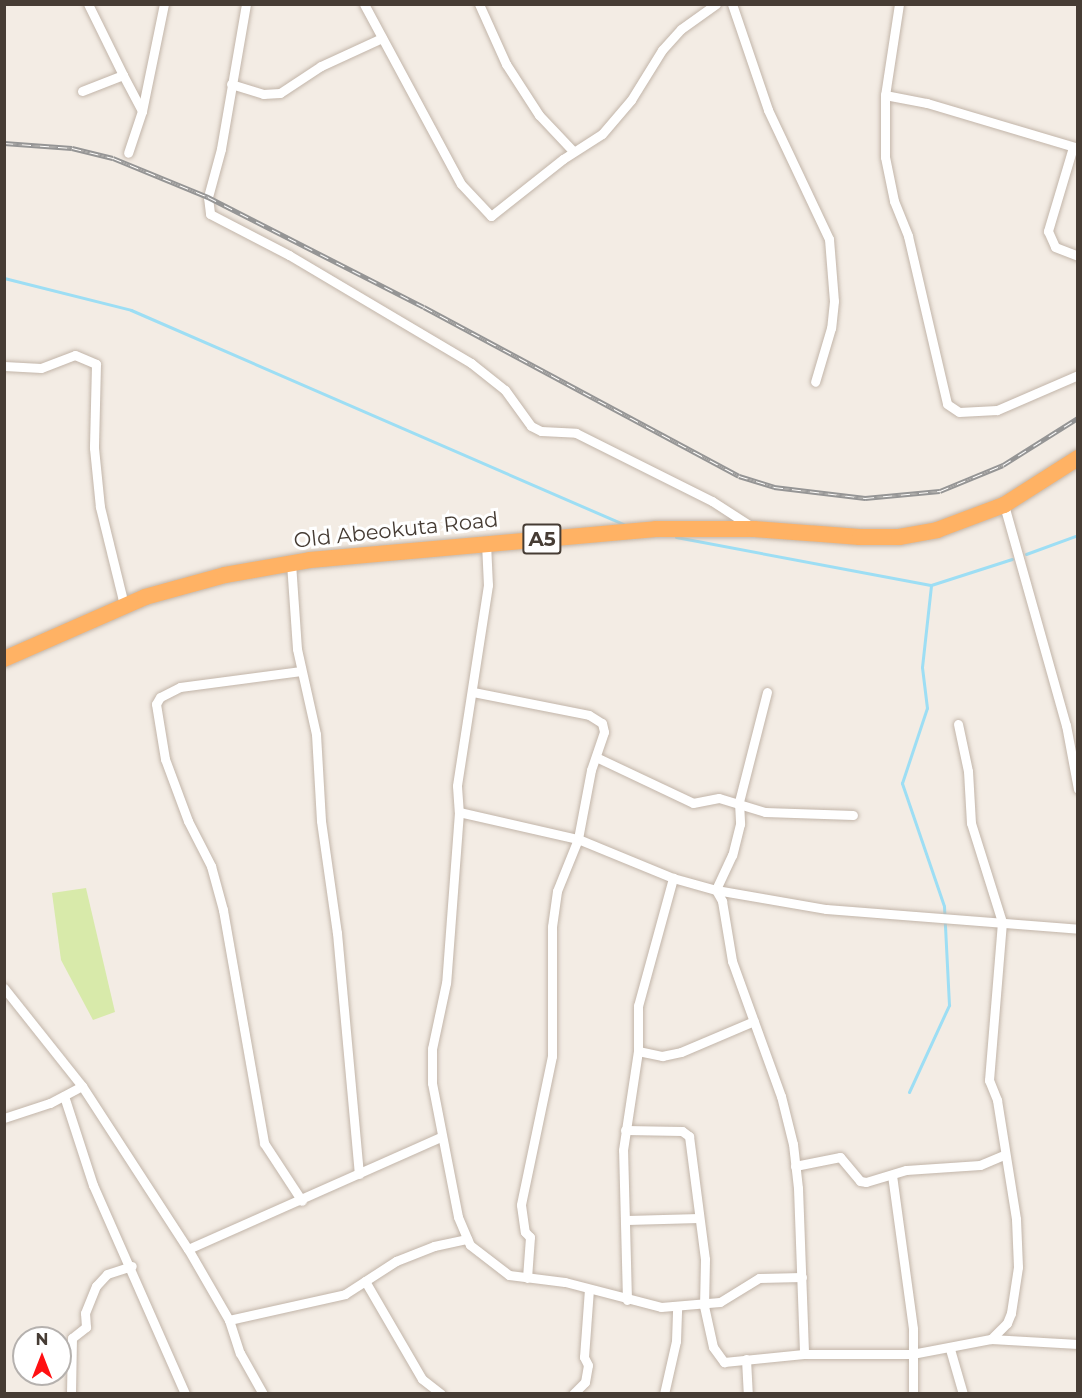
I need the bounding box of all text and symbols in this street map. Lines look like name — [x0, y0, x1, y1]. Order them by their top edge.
street label: Old Abeokuta Road — [292, 507, 500, 553]
road number: A5 — [521, 522, 563, 556]
north arrow — [12, 1326, 72, 1386]
text: N — [36, 1330, 48, 1349]

